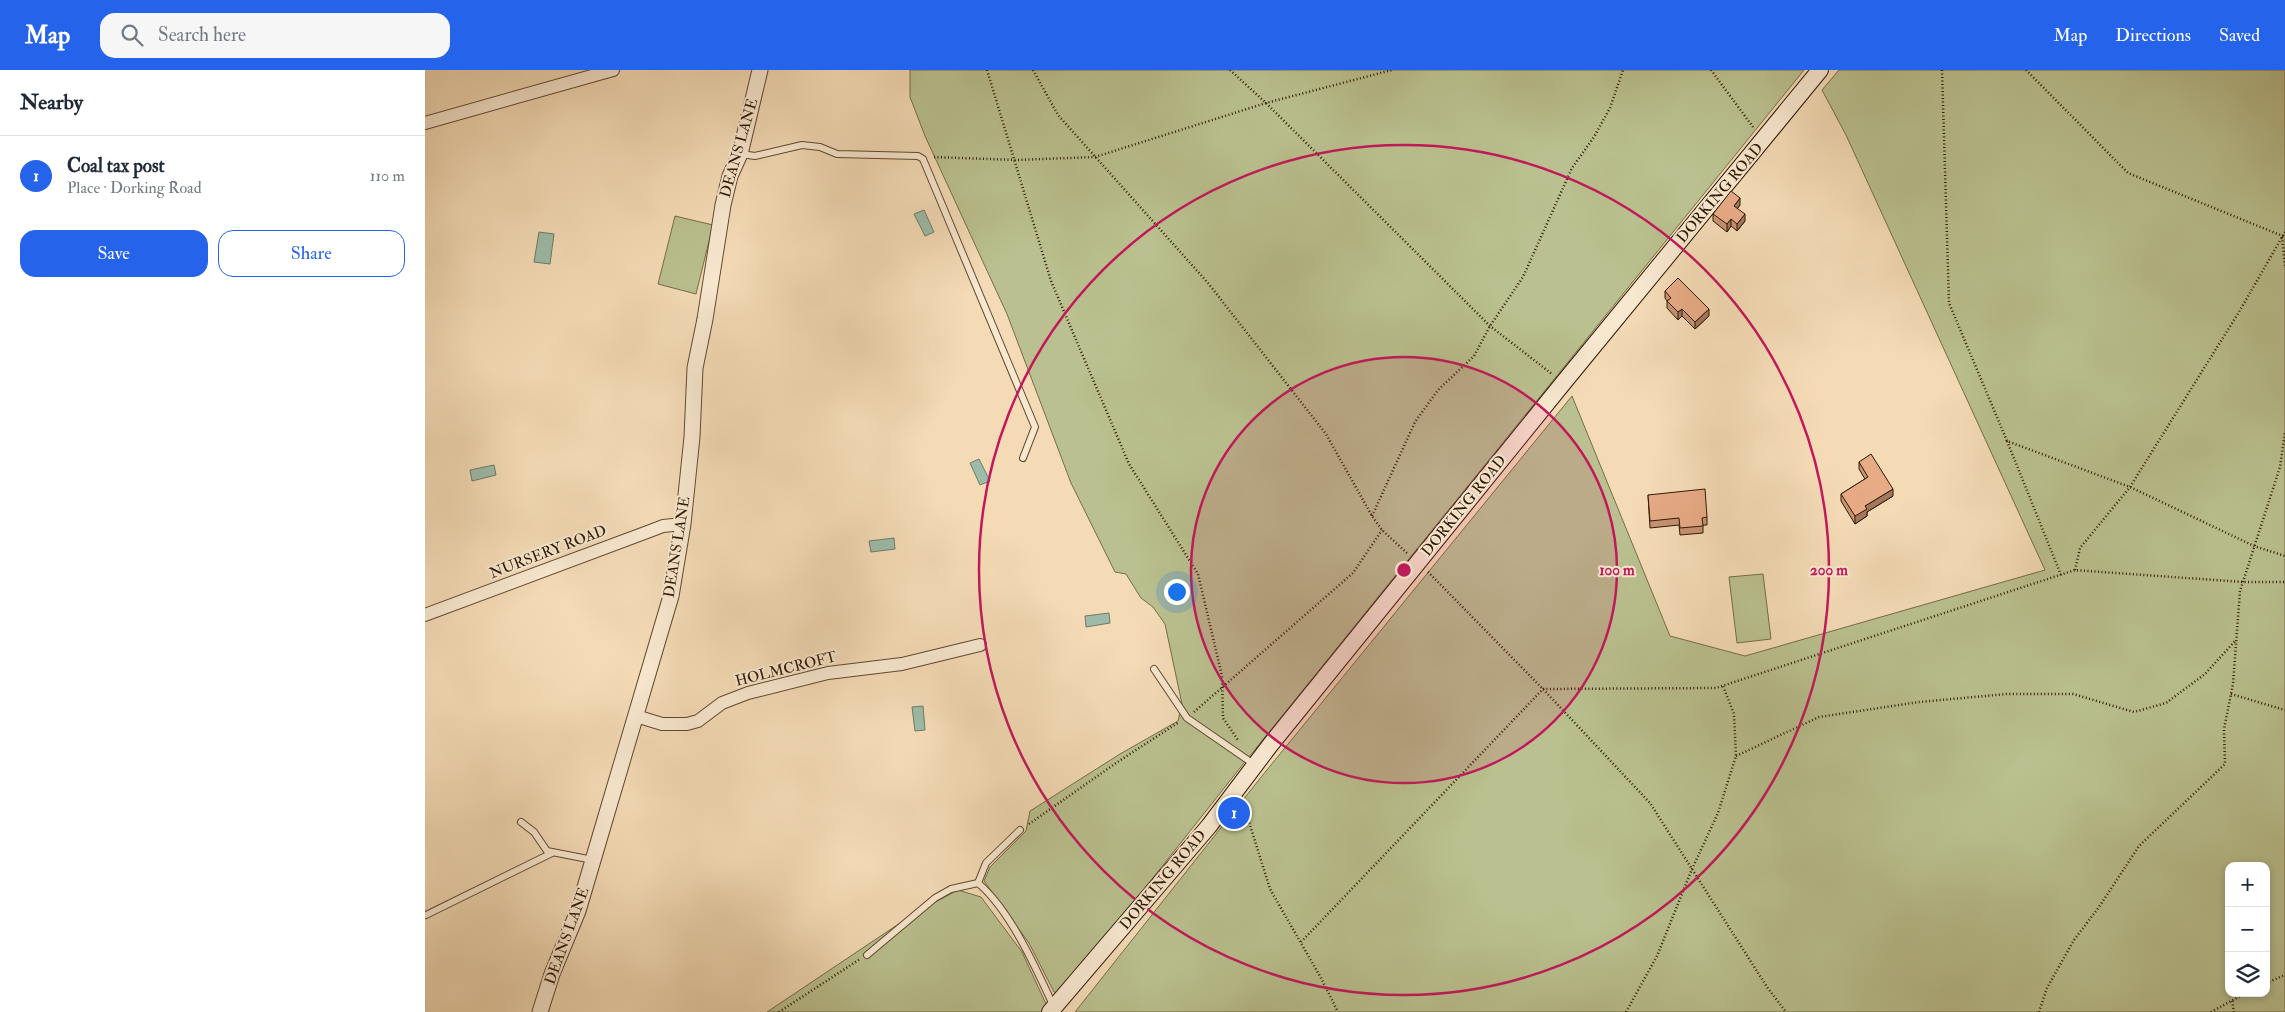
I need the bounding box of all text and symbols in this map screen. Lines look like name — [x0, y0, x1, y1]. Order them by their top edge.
search box — [100, 13, 450, 58]
text: Map — [25, 20, 70, 51]
icon: search — [118, 21, 146, 49]
text: Search here — [158, 23, 246, 47]
text: Map — [2054, 24, 2087, 47]
text: Directions — [2115, 24, 2191, 47]
text: Saved — [2219, 24, 2260, 47]
text: Nearby — [20, 89, 83, 116]
street label: DEANS LANE — [716, 96, 762, 200]
street label: DORKING ROAD — [1673, 139, 1767, 247]
text: Coal tax post — [67, 154, 165, 178]
text: 1 — [33, 166, 39, 186]
text: 110 m — [370, 166, 405, 186]
text: Place · Dorking Road — [67, 178, 202, 198]
button: Save — [20, 230, 208, 277]
button: Share — [218, 230, 405, 277]
street label: DORKING ROAD — [1417, 452, 1511, 560]
street label: DEANS LANE — [660, 495, 694, 599]
street label: NURSERY ROAD — [487, 521, 609, 583]
centre of rings — [1395, 561, 1413, 579]
text: 100 m — [1599, 561, 1635, 580]
text: 200 m — [1810, 561, 1848, 580]
your location — [1164, 579, 1190, 605]
street label: HOLMCROFT — [733, 647, 839, 691]
pin: 1 — [1218, 794, 1250, 832]
street label: DORKING ROAD — [1116, 826, 1210, 934]
map controls — [2225, 862, 2270, 997]
button: + — [2225, 862, 2270, 907]
street label: DEANS LANE — [541, 885, 593, 987]
button: − — [2225, 907, 2270, 952]
button: layers — [2225, 952, 2270, 997]

